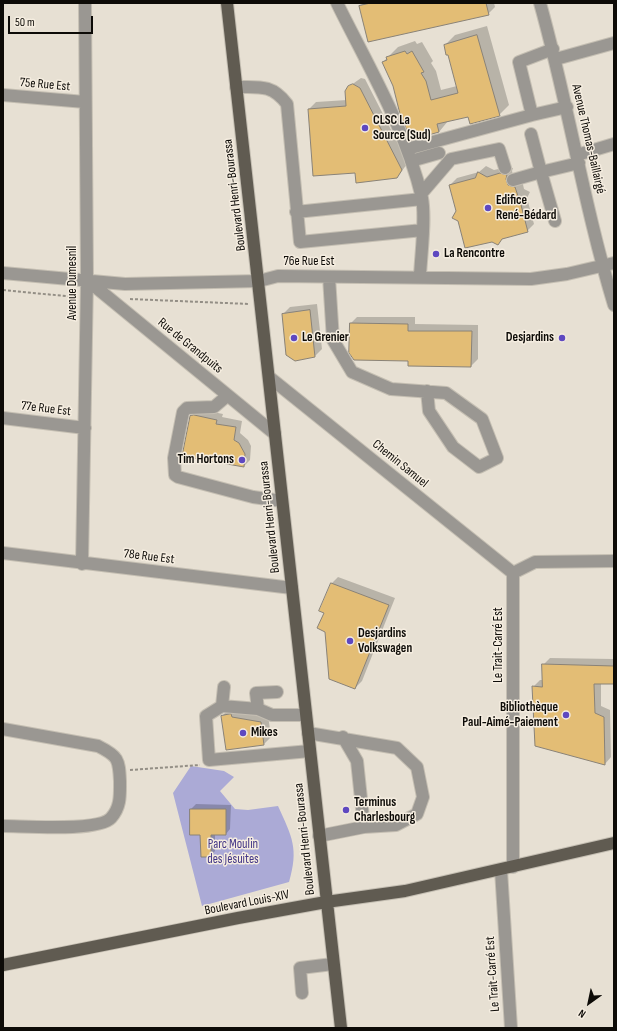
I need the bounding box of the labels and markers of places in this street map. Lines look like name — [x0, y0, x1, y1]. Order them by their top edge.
place label: CLSC La Source (Sud) — [373, 113, 431, 144]
marker: CLSC La Source (Sud) — [360, 123, 370, 133]
place label: Edifice René-Bédard — [496, 193, 556, 224]
marker: Edifice René-Bédard — [483, 203, 493, 213]
place label: La Rencontre — [444, 246, 505, 262]
marker: La Rencontre — [431, 249, 441, 259]
place label: Le Grenier — [302, 330, 349, 346]
place label: Desjardins — [506, 330, 554, 346]
marker: Le Grenier — [289, 333, 299, 343]
marker: Desjardins — [557, 333, 567, 343]
place label: Tim Hortons — [178, 452, 234, 468]
marker: Tim Hortons — [237, 455, 247, 465]
place label: Desjardins Volkswagen — [358, 626, 412, 657]
marker: Desjardins Volkswagen — [345, 636, 355, 646]
place label: Bibliothèque Paul-Aimé-Paiement — [462, 700, 558, 731]
marker: Bibliothèque Paul-Aimé-Paiement — [561, 710, 571, 720]
place label: Mikes — [251, 725, 278, 741]
marker: Mikes — [238, 728, 248, 738]
place label: Terminus Charlesbourg — [354, 795, 415, 826]
marker: Terminus Charlesbourg — [341, 805, 351, 815]

